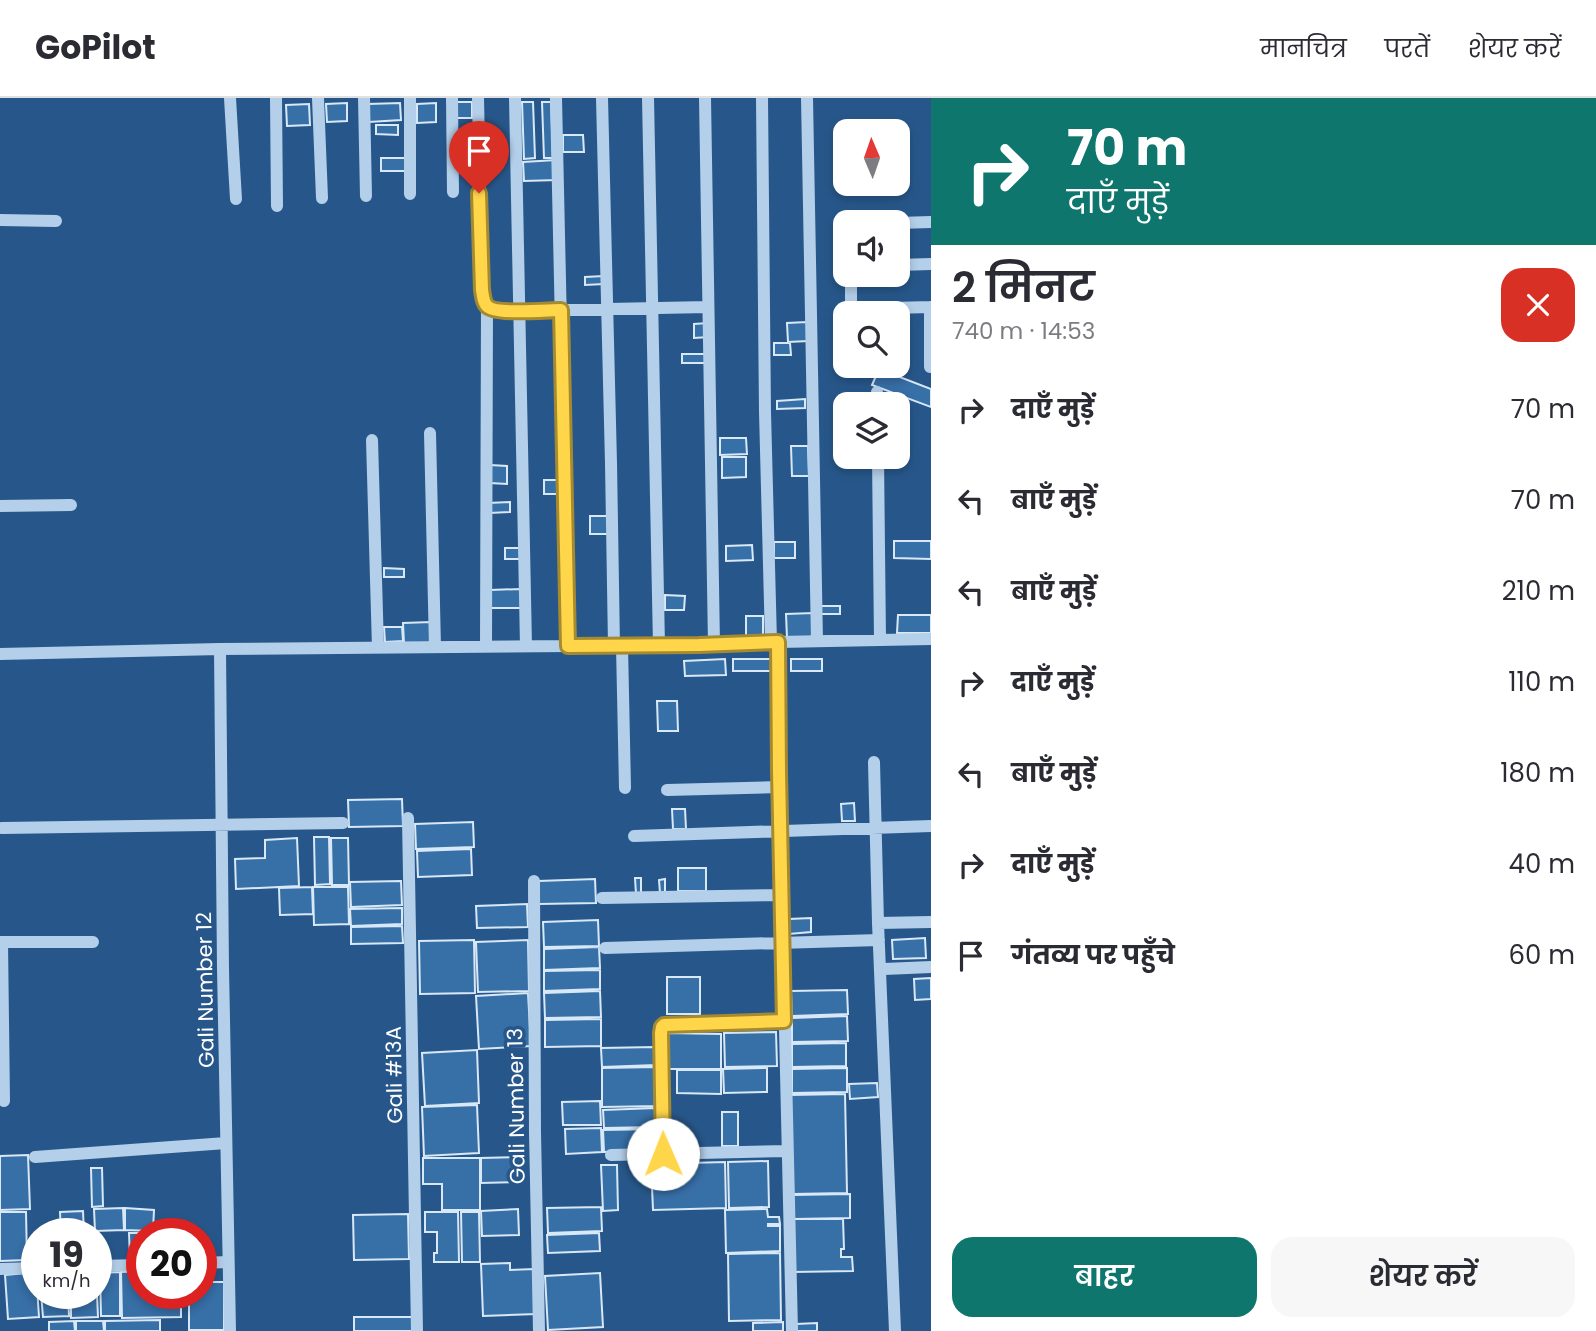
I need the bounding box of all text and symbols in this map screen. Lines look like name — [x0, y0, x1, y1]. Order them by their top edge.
text: GoPilot — [35, 24, 156, 71]
text: मानचित्र — [1260, 32, 1347, 65]
text: परतें — [1385, 32, 1430, 65]
text: शेयर करें — [1468, 32, 1561, 65]
text: 70 m — [1067, 114, 1187, 182]
north arrow — [833, 119, 910, 196]
map controls — [833, 119, 910, 469]
pin — [449, 121, 509, 193]
icon: right — [952, 126, 1043, 217]
icon: arrive — [460, 132, 498, 170]
text: दाएँ मुड़ें — [1067, 179, 1169, 224]
button: sound — [833, 210, 910, 287]
text: 2 मिनट — [952, 258, 1095, 317]
button: close — [1501, 268, 1575, 342]
button: search — [833, 301, 910, 378]
text: 740 m · 14:53 — [952, 315, 1095, 347]
icon: right — [952, 391, 990, 429]
text: दाएँ मुड़ें — [1011, 391, 1094, 427]
text: 70 m — [1511, 391, 1575, 427]
button: layers — [833, 392, 910, 469]
icon: left — [952, 482, 990, 520]
text: बाएँ मुड़ें — [1011, 482, 1096, 518]
text: 70 m — [1511, 482, 1575, 518]
icon: left — [952, 573, 990, 611]
text: बाएँ मुड़ें — [1011, 573, 1096, 609]
text: 210 m — [1502, 573, 1575, 609]
icon: right — [952, 664, 990, 702]
text: दाएँ मुड़ें — [1011, 664, 1094, 700]
text: 110 m — [1508, 664, 1575, 700]
icon: left — [952, 755, 990, 793]
text: बाएँ मुड़ें — [1011, 755, 1096, 791]
text: 180 m — [1500, 755, 1575, 791]
icon: right — [952, 846, 990, 884]
text: दाएँ मुड़ें — [1011, 846, 1094, 882]
text: 40 m — [1509, 846, 1575, 882]
street label: Gali Number 12 — [189, 912, 221, 1068]
icon: arrive — [952, 937, 990, 975]
text: गंतव्य पर पहुँचे — [1011, 937, 1175, 973]
text: 60 m — [1508, 937, 1575, 973]
street label: Gali #13A — [379, 1026, 409, 1124]
street label: Gali Number 13 — [500, 1028, 532, 1184]
position arrow — [626, 1117, 700, 1191]
speed limit sign: 20 — [126, 1218, 217, 1309]
text: 19 — [49, 1230, 84, 1279]
button: बाहर — [952, 1237, 1257, 1317]
button: शेयर करें — [1271, 1237, 1575, 1317]
text: km/h — [43, 1268, 90, 1293]

